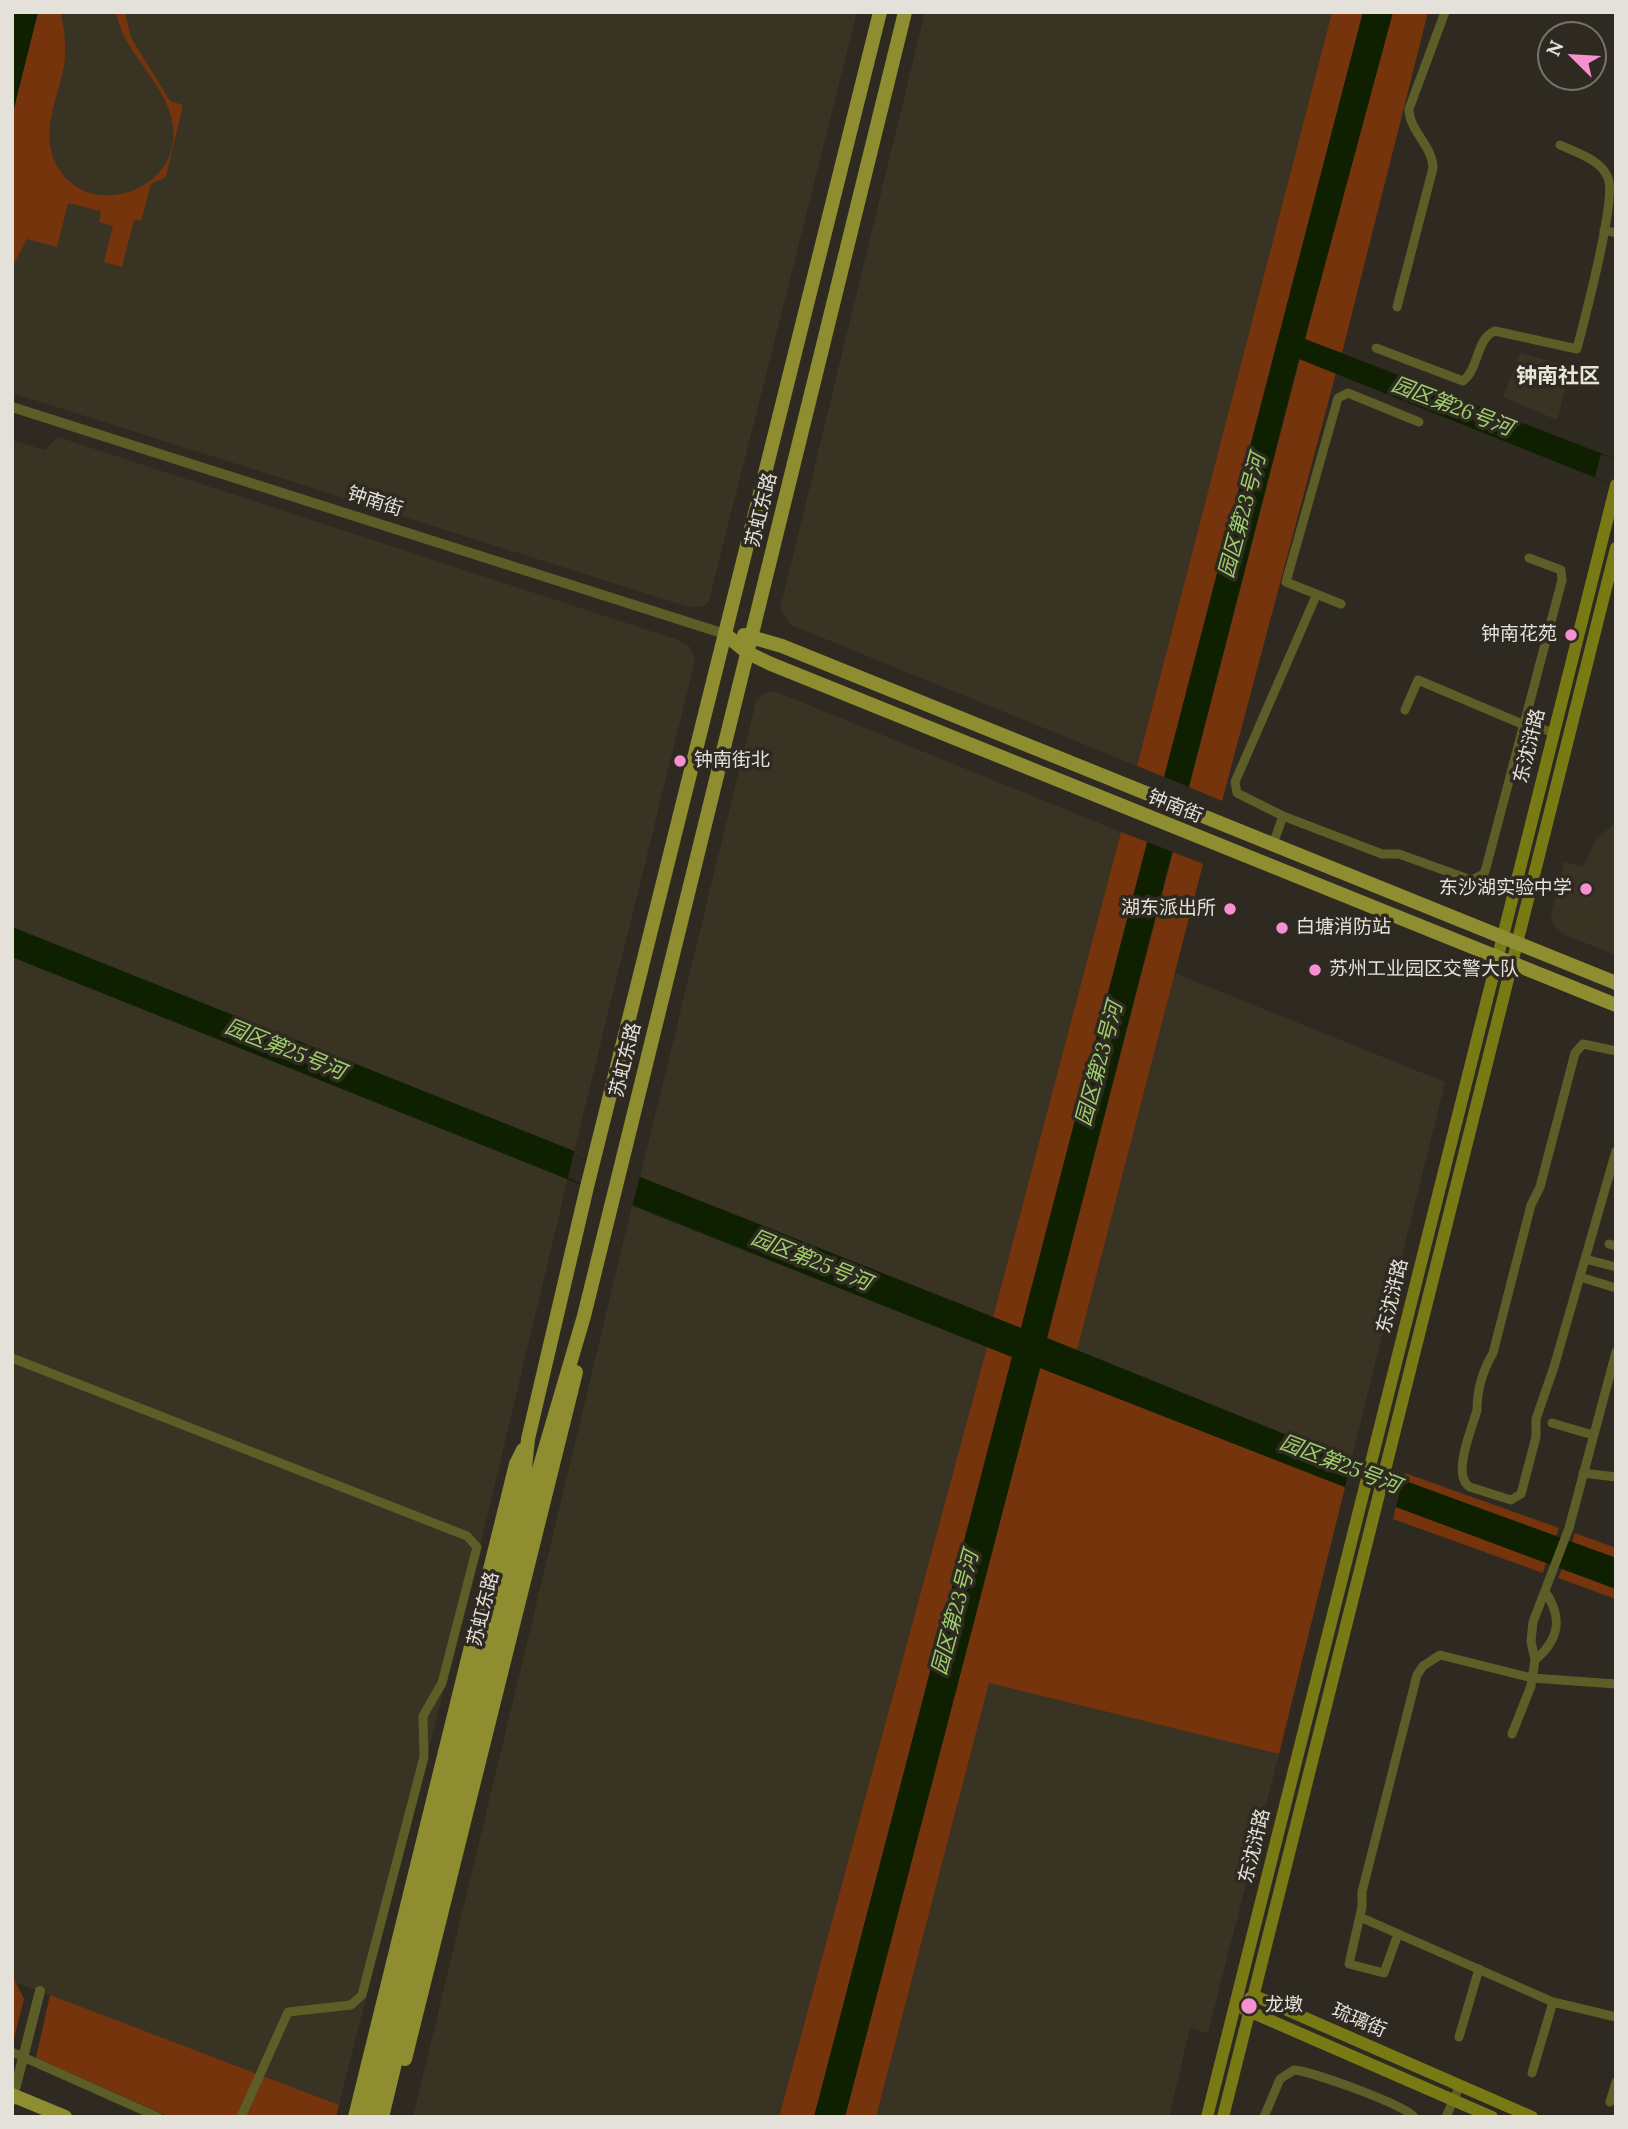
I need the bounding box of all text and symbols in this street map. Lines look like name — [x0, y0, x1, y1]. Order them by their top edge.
north arrow — [1537, 21, 1607, 91]
text: N — [1541, 37, 1569, 60]
district label: 钟南社区 — [1516, 364, 1600, 390]
water label: 园区第26号河 — [1388, 372, 1516, 442]
water label: 园区第23号河 — [1214, 451, 1272, 581]
street label: 苏虹东路 — [742, 470, 782, 550]
street label: 钟南街 — [344, 482, 406, 522]
place label: 钟南花苑 — [1481, 624, 1557, 646]
marker: 钟南花苑 — [1563, 627, 1579, 643]
street label: 东沈浒路 — [1510, 706, 1550, 786]
place label: 钟南街北 — [694, 750, 770, 772]
marker: 钟南街北 — [672, 753, 688, 769]
street label: 钟南街 — [1144, 786, 1206, 828]
place label: 东沙湖实验中学 — [1439, 878, 1572, 900]
marker: 东沙湖实验中学 — [1578, 881, 1594, 897]
place label: 湖东派出所 — [1121, 898, 1216, 920]
marker: 湖东派出所 — [1222, 901, 1238, 917]
place label: 白塘消防站 — [1296, 917, 1391, 939]
marker: 白塘消防站 — [1274, 920, 1290, 936]
place label: 苏州工业园区交警大队 — [1329, 959, 1519, 981]
marker: 苏州工业园区交警大队 — [1307, 962, 1323, 978]
water label: 园区第23号河 — [1071, 999, 1129, 1129]
water label: 园区第25号河 — [221, 1015, 349, 1085]
street label: 苏虹东路 — [606, 1020, 646, 1100]
water label: 园区第25号河 — [747, 1226, 875, 1296]
street label: 东沈浒路 — [1373, 1256, 1413, 1336]
water label: 园区第25号河 — [1276, 1430, 1404, 1500]
water label: 园区第23号河 — [927, 1548, 985, 1678]
street label: 苏虹东路 — [464, 1569, 504, 1649]
street label: 东沈浒路 — [1235, 1806, 1275, 1886]
place label: 龙墩 — [1265, 1995, 1303, 2017]
marker: 龙墩 — [1239, 1996, 1259, 2016]
street label: 琉璃街 — [1328, 1999, 1390, 2043]

